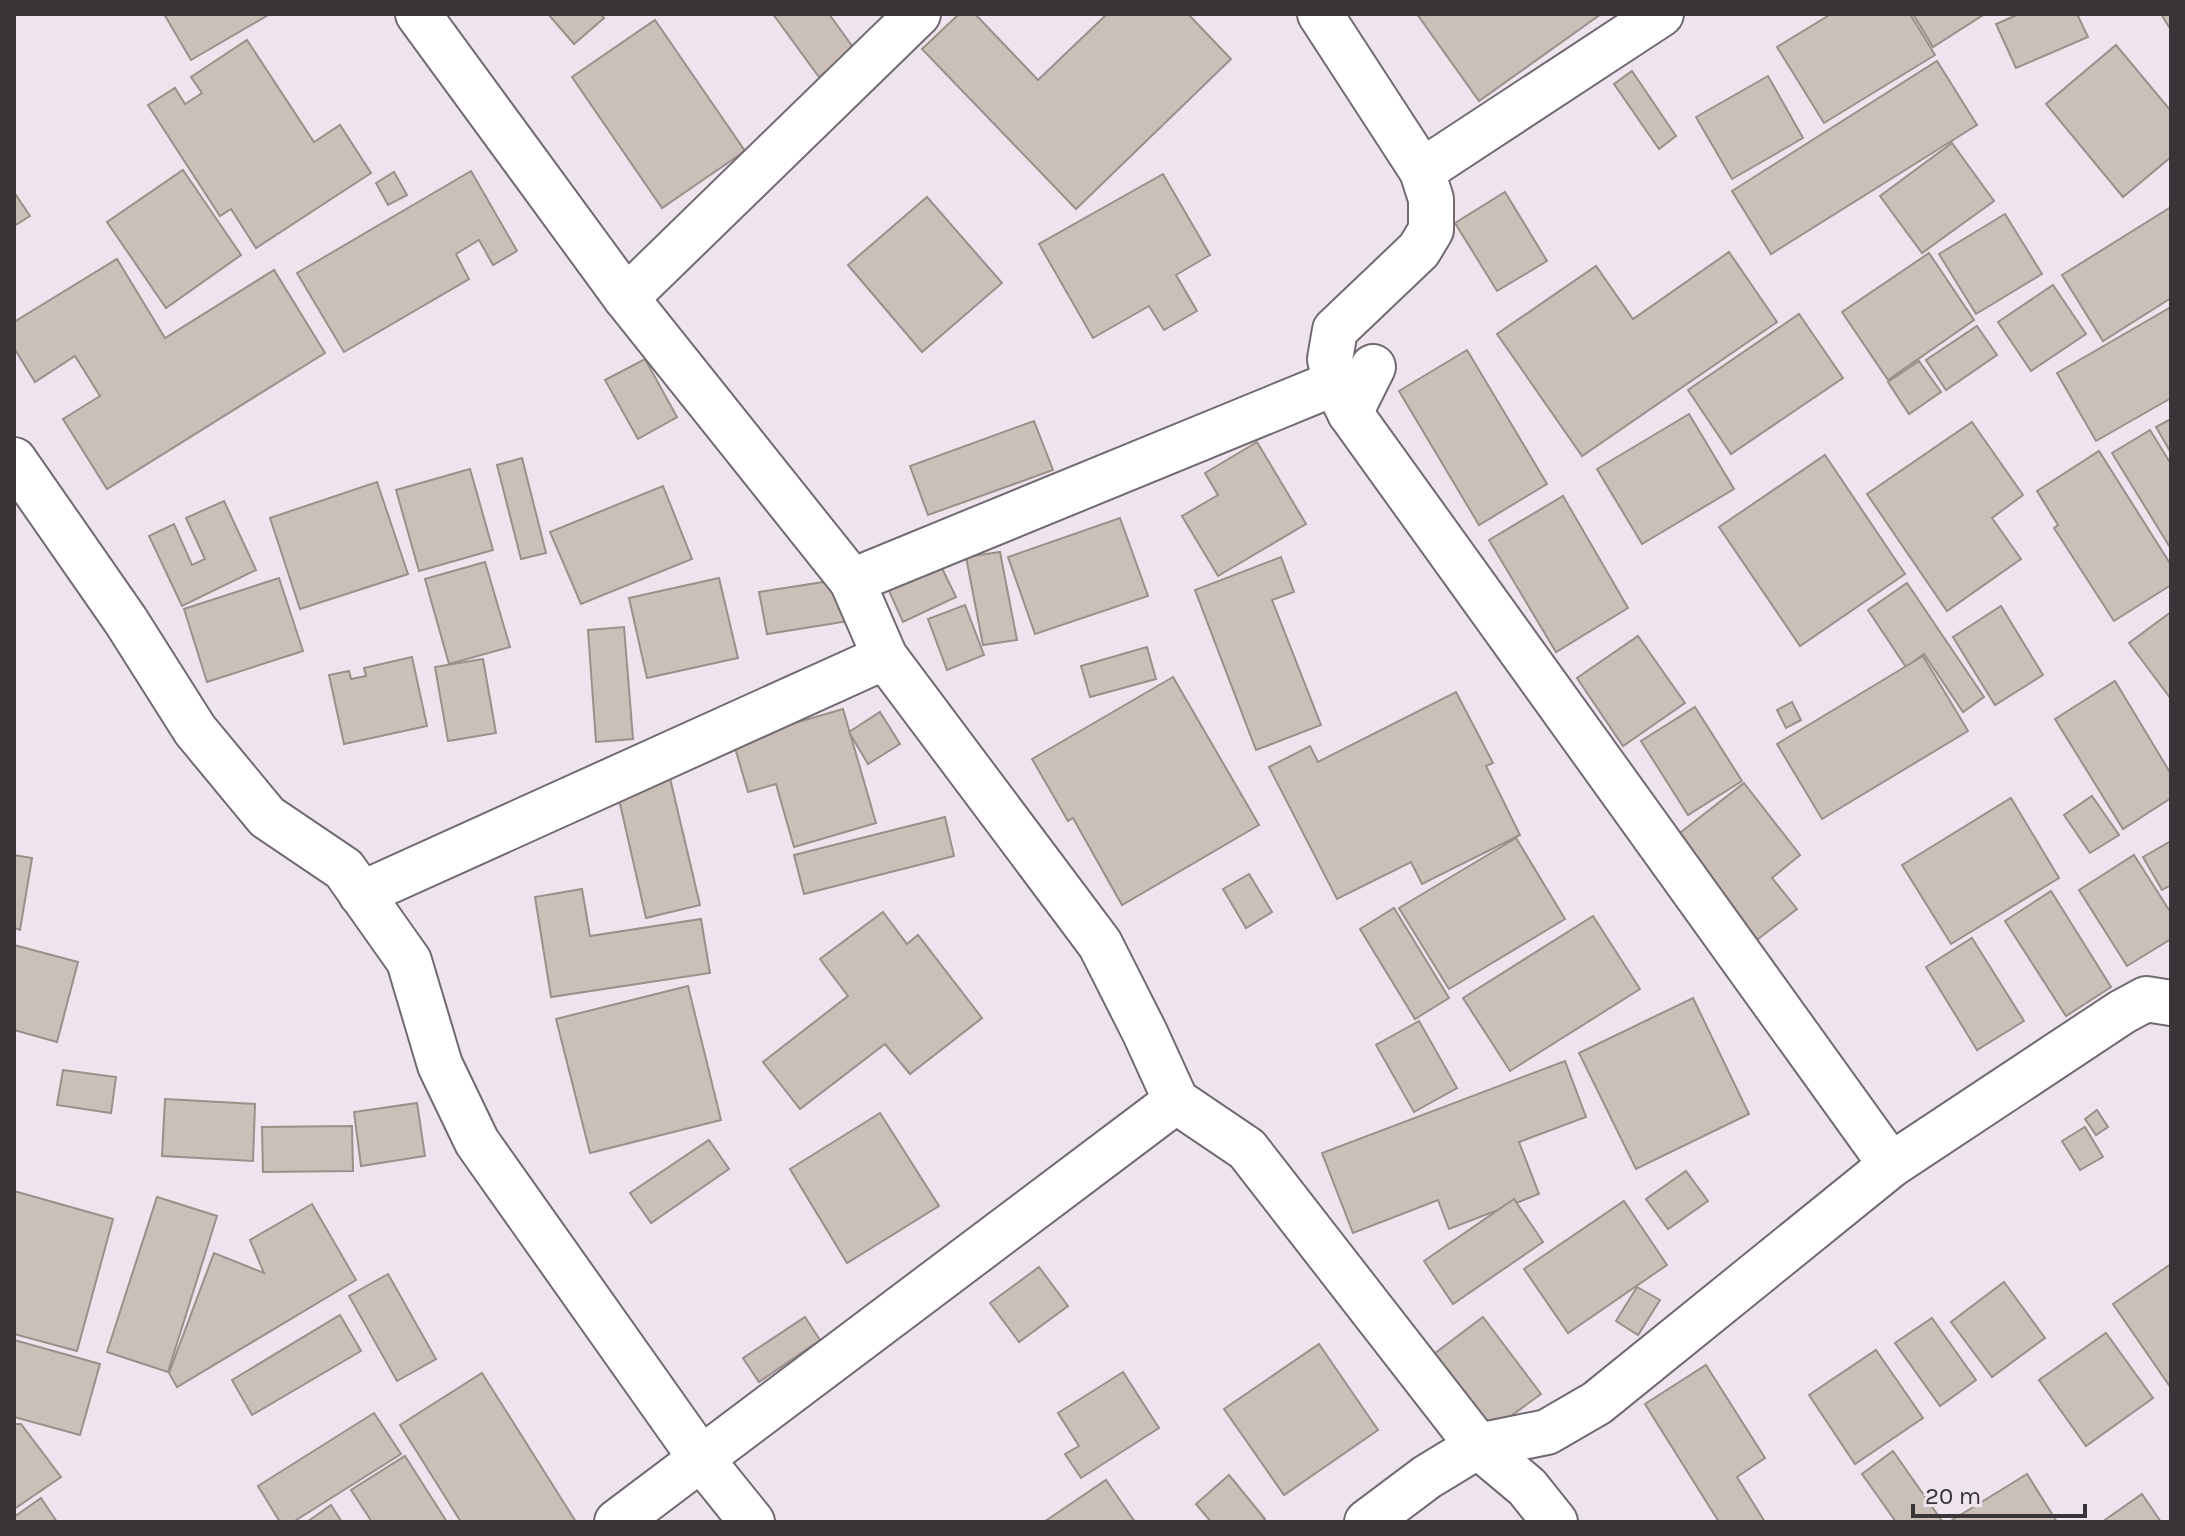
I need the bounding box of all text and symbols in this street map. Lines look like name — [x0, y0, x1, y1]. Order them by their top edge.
scale bar — [1913, 1468, 2085, 1518]
text: 20 m — [1925, 1482, 1981, 1510]

